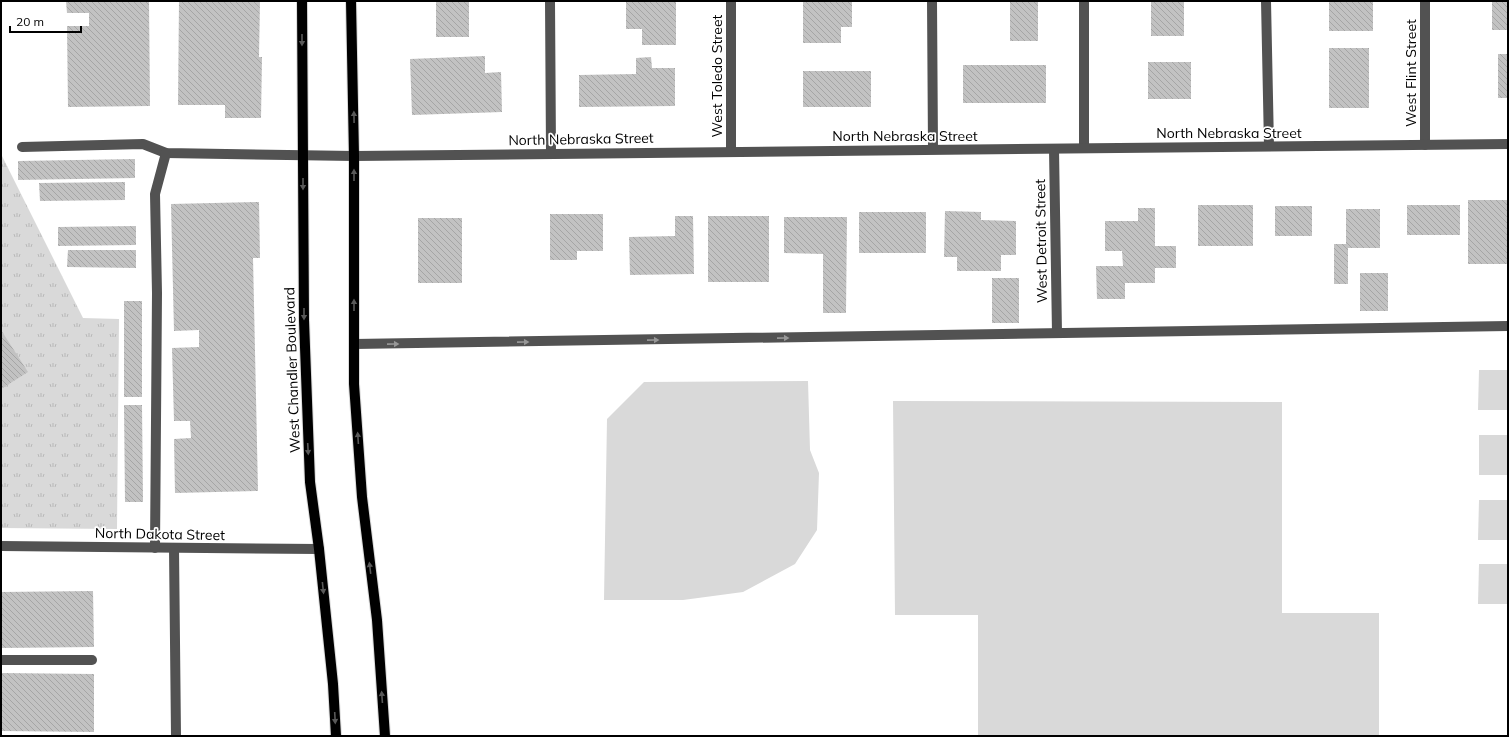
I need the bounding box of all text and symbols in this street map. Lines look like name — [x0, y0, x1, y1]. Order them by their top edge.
scale bar — [10, 8, 81, 34]
text: 20 m — [16, 14, 44, 29]
street label: West Toledo Street — [708, 14, 726, 137]
street label: West Flint Street — [1402, 19, 1420, 127]
one-way arrow — [299, 34, 306, 46]
one-way arrow — [351, 110, 357, 123]
street label: North Nebraska Street — [1156, 124, 1302, 142]
street label: North Nebraska Street — [832, 127, 978, 145]
street label: North Nebraska Street — [508, 129, 654, 149]
one-way arrow — [351, 168, 357, 181]
one-way arrow — [300, 178, 306, 191]
street label: West Detroit Street — [1031, 179, 1051, 303]
street label: West Chandler Boulevard — [280, 287, 304, 453]
one-way arrow — [351, 298, 357, 311]
one-way arrow — [301, 308, 307, 321]
one-way arrow — [777, 335, 790, 341]
one-way arrow — [647, 337, 660, 343]
one-way arrow — [517, 339, 530, 345]
one-way arrow — [387, 341, 400, 347]
one-way arrow — [354, 432, 361, 444]
one-way arrow — [305, 443, 312, 455]
street label: North Dakota Street — [95, 524, 225, 544]
one-way arrow — [367, 562, 373, 574]
one-way arrow — [320, 582, 326, 594]
one-way arrow — [379, 691, 386, 703]
one-way arrow — [331, 712, 338, 724]

